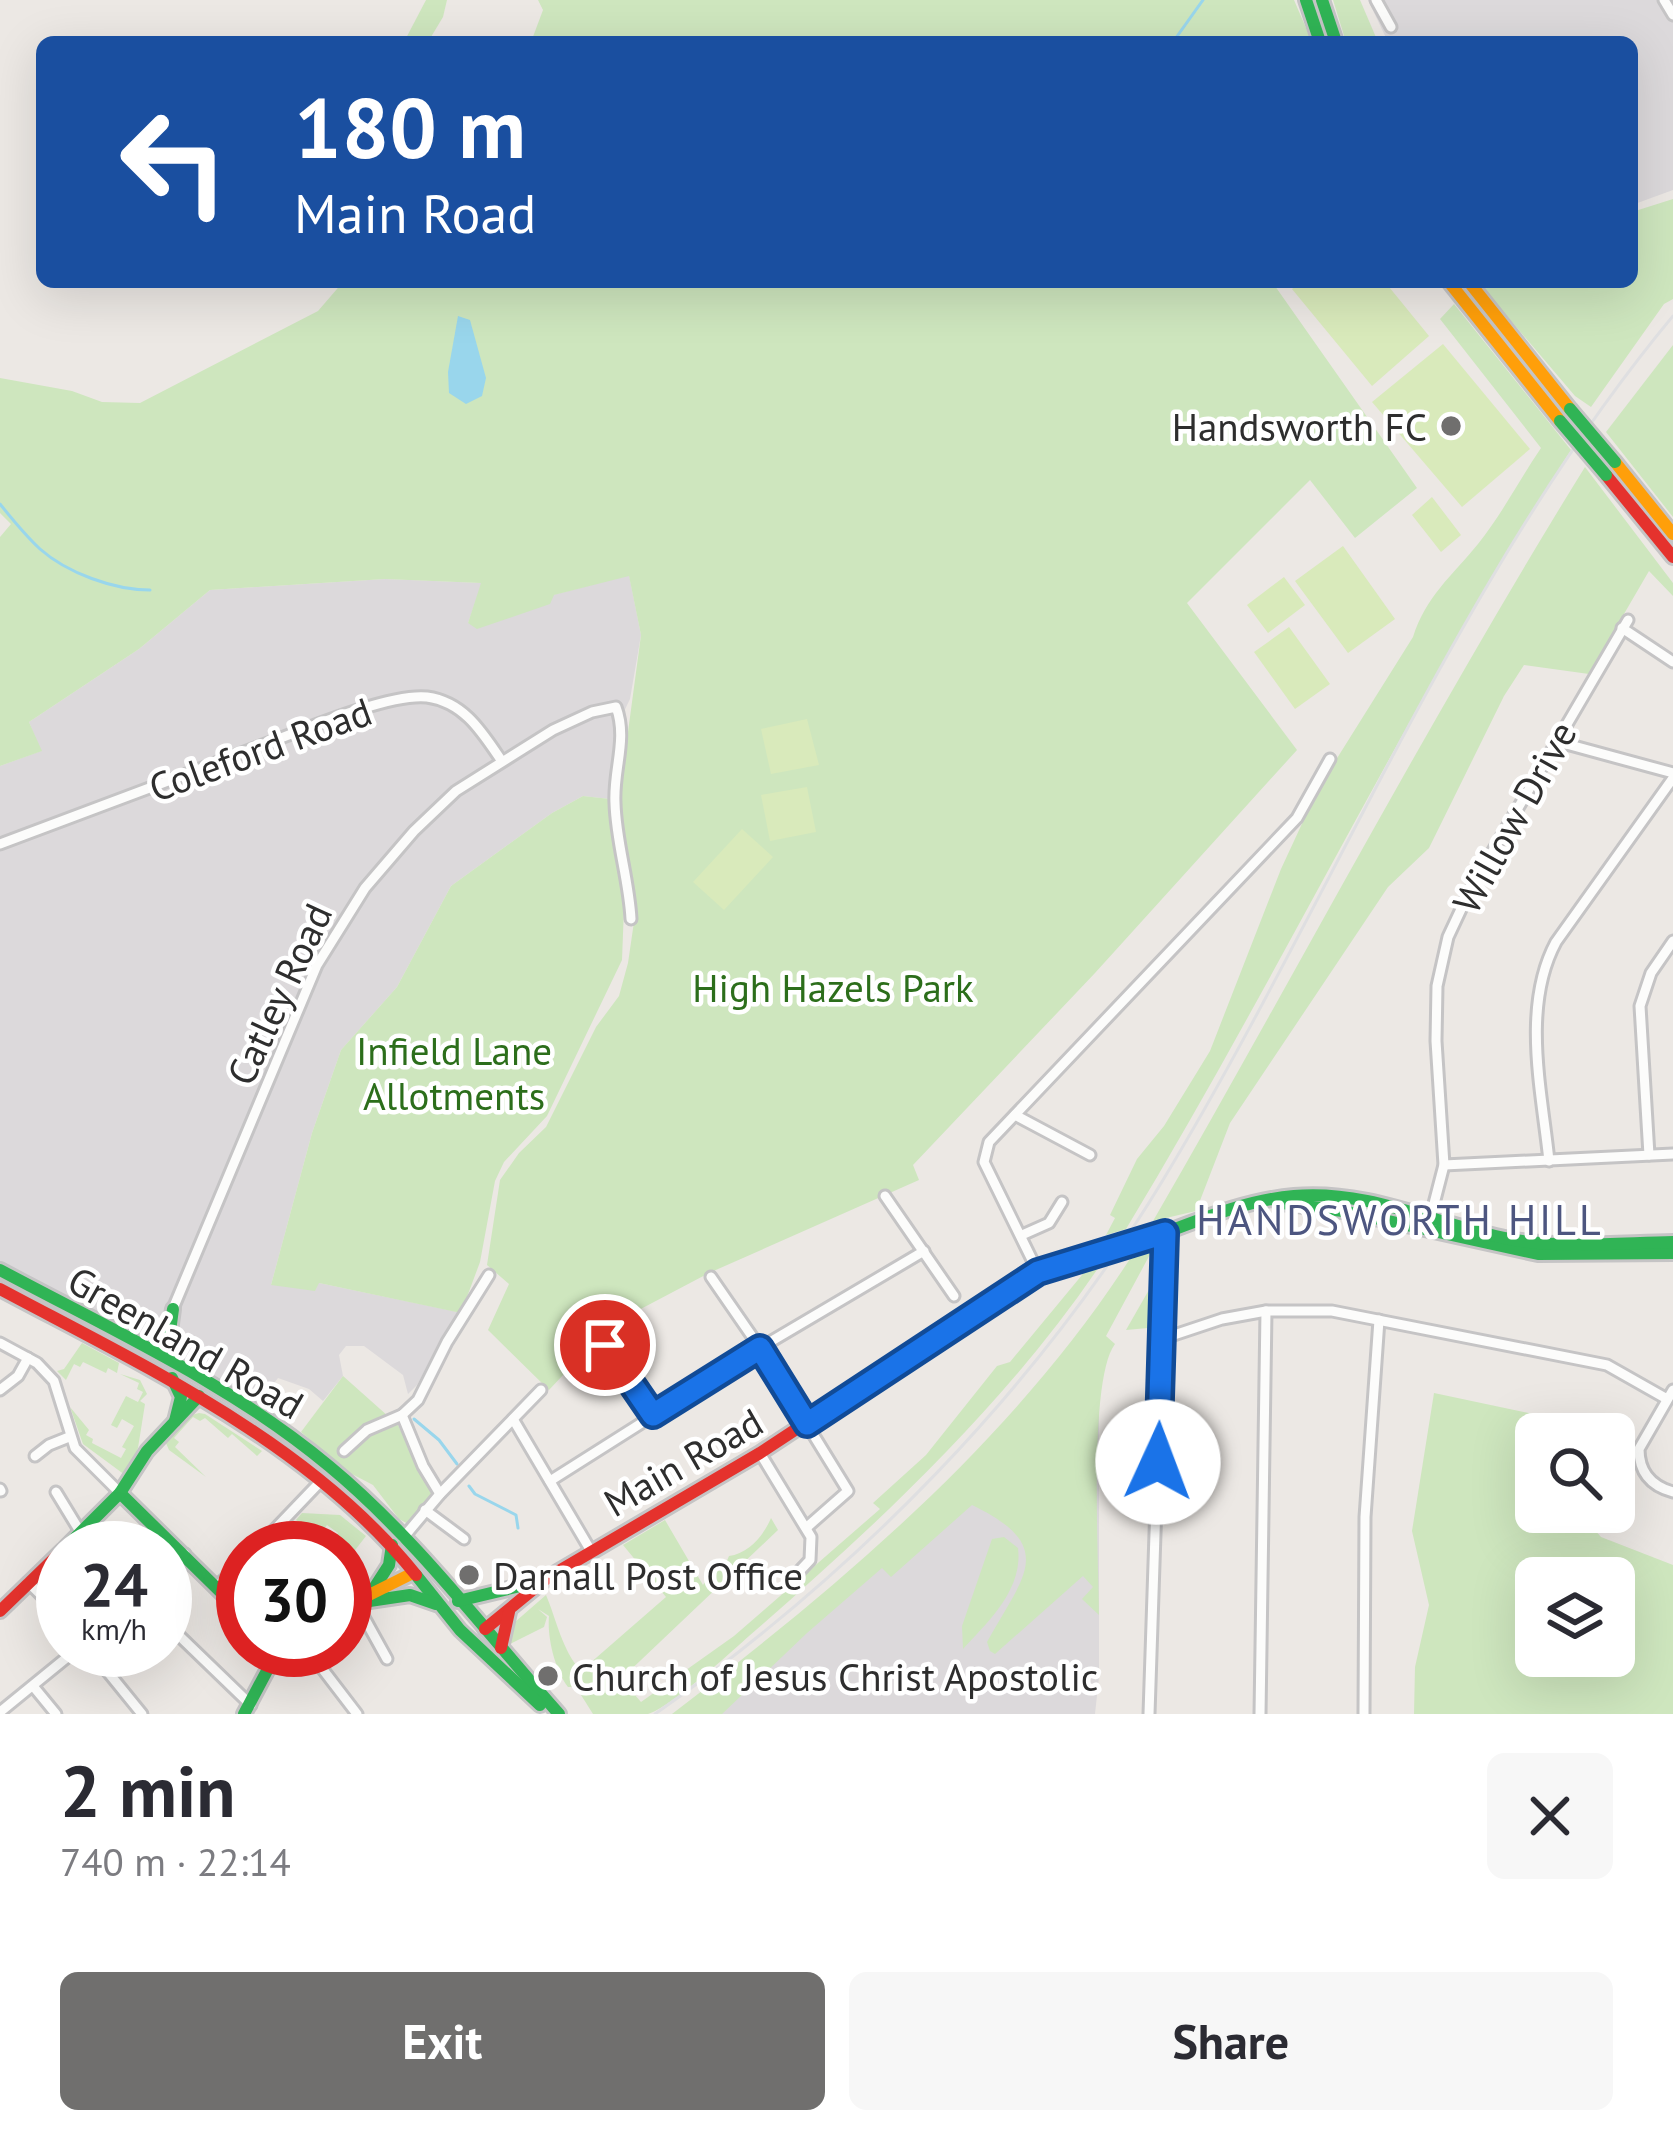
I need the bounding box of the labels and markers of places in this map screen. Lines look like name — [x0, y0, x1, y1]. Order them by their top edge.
place label: Handsworth FC — [1172, 401, 1427, 452]
marker: Handsworth FC — [1438, 413, 1464, 439]
pin — [554, 1294, 656, 1396]
place label: Darnall Post Office — [493, 1550, 803, 1601]
marker: Darnall Post Office — [456, 1562, 482, 1588]
place label: Church of Jesus Christ Apostolic — [572, 1651, 1098, 1702]
marker: Church of Jesus Christ Apostolic — [535, 1663, 561, 1689]

